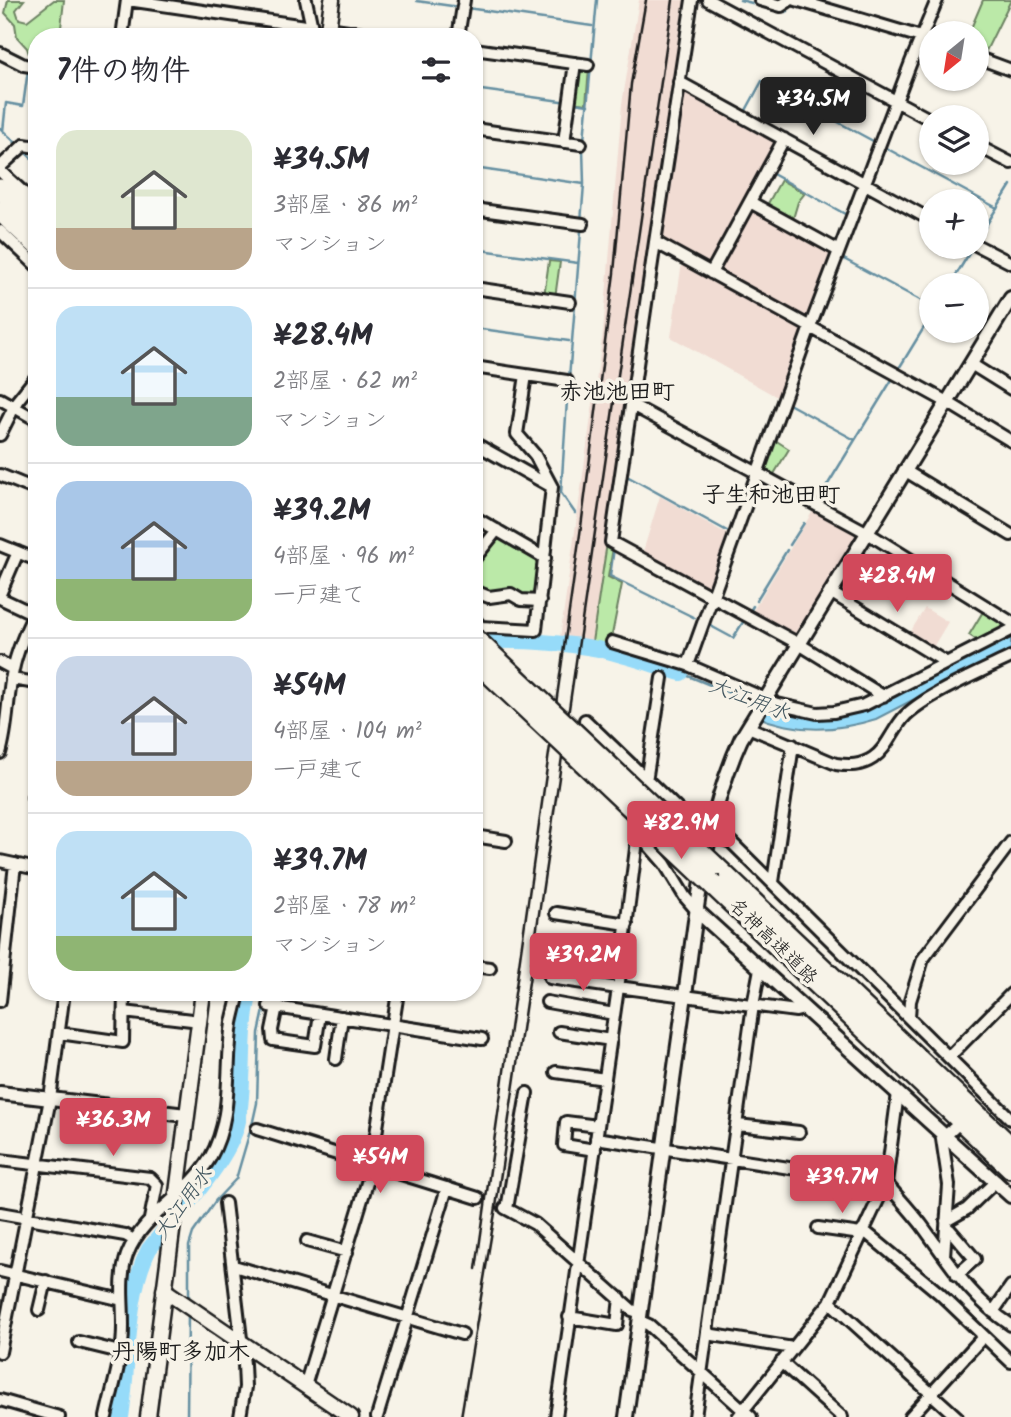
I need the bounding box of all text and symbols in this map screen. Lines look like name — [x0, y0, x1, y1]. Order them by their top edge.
north arrow — [919, 21, 989, 91]
map controls — [919, 21, 989, 343]
text: 7件の物件 — [56, 48, 190, 96]
icon: filters — [417, 51, 455, 89]
pin: ¥34.5M — [756, 78, 870, 137]
text: ¥34.5M — [776, 82, 850, 118]
button: layers — [919, 105, 989, 175]
text: ¥34.5M — [273, 137, 369, 185]
icon: home — [112, 158, 196, 242]
text: 3部屋 · 86 m² — [273, 188, 417, 224]
button: + — [919, 189, 989, 259]
text: マンション — [273, 227, 387, 263]
button: − — [919, 273, 989, 343]
text: ¥28.4M — [273, 313, 373, 361]
icon: home — [112, 334, 196, 418]
text: 2部屋 · 62 m² — [273, 364, 417, 400]
district label: 赤池池田町 — [560, 375, 675, 411]
text: マンション — [273, 403, 387, 439]
district label: 子生和池田町 — [702, 478, 840, 514]
text: ¥39.2M — [273, 488, 370, 536]
icon: home — [112, 509, 196, 593]
text: 4部屋 · 96 m² — [273, 539, 414, 575]
pin: ¥28.4M — [840, 554, 954, 614]
text: ¥28.4M — [859, 559, 935, 595]
text: 一戸建て — [273, 578, 365, 614]
text: ¥54M — [273, 663, 346, 711]
water label: 大江用水 — [704, 670, 794, 730]
icon: home — [112, 684, 196, 768]
text: 4部屋 · 104 m² — [273, 714, 422, 750]
text: 一戸建て — [273, 753, 365, 789]
pin: ¥82.9M — [624, 802, 738, 861]
text: ¥82.9M — [643, 806, 719, 842]
text: ¥39.7M — [273, 838, 367, 886]
icon: home — [112, 859, 196, 943]
text: 2部屋 · 78 m² — [273, 889, 415, 925]
street label: 名神高速道路 — [722, 892, 824, 992]
text: マンション — [273, 928, 387, 964]
pin: ¥39.2M — [526, 934, 640, 993]
text: ¥39.2M — [546, 938, 620, 974]
pin: ¥36.3M — [56, 1098, 170, 1158]
text: ¥36.3M — [76, 1103, 150, 1139]
pin: ¥54M — [339, 1136, 421, 1195]
text: ¥54M — [352, 1140, 408, 1176]
pin: ¥39.7M — [785, 1156, 899, 1215]
water label: 大江用水 — [146, 1160, 222, 1248]
text: ¥39.7M — [806, 1160, 878, 1196]
district label: 丹陽町多加木 — [112, 1335, 250, 1371]

